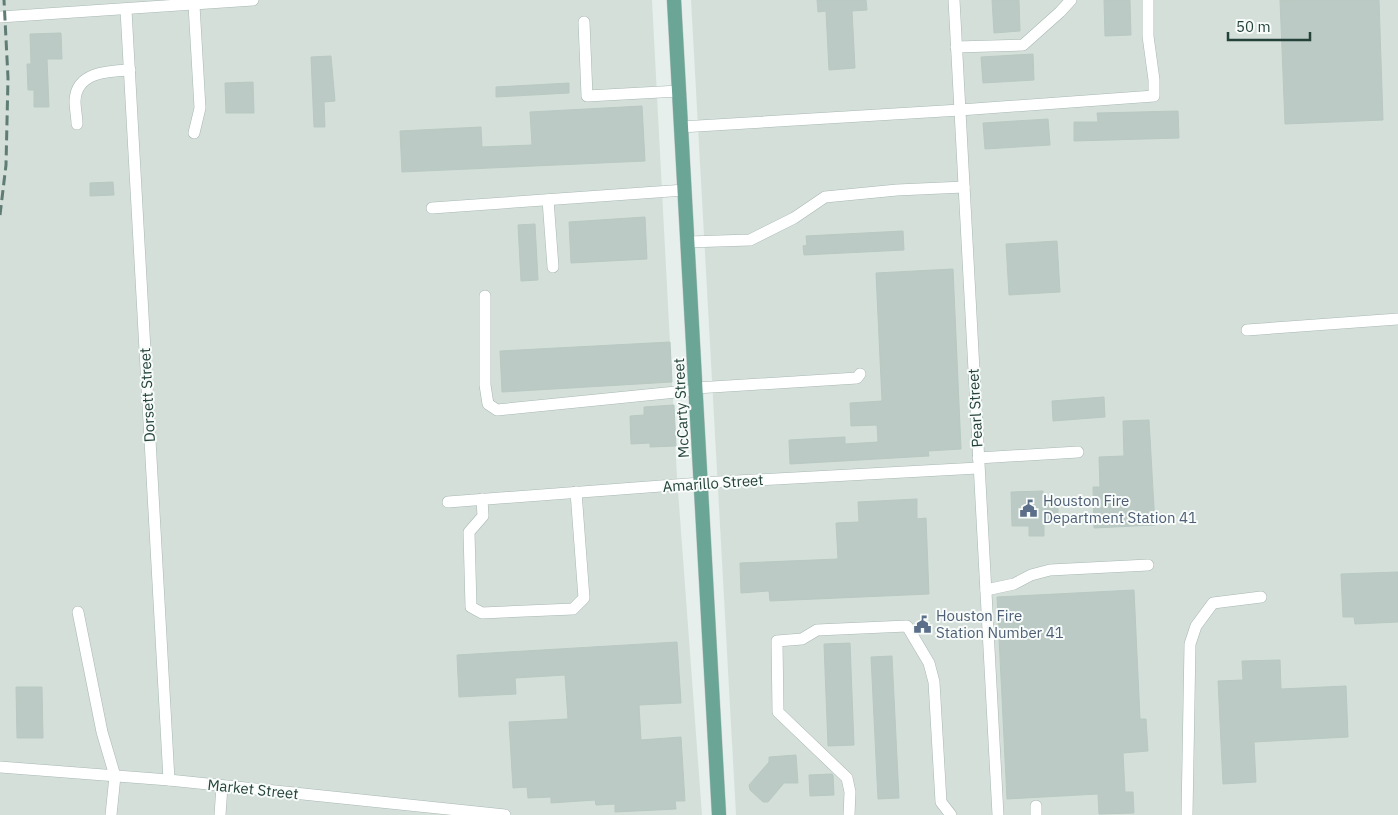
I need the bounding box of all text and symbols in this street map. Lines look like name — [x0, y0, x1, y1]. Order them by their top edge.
scale bar — [1228, 10, 1310, 42]
text: 50 m — [1236, 17, 1271, 36]
street label: Dorsett Street — [135, 347, 159, 443]
street label: McCarty Street — [669, 358, 693, 458]
street label: Pearl Street — [963, 368, 987, 448]
street label: Amarillo Street — [662, 470, 764, 496]
place label: Houston Fire Department Station 41 — [1043, 491, 1197, 527]
public building icon: Houston Fire Department Station 41 — [1019, 499, 1039, 519]
place label: Houston Fire Station Number 41 — [936, 606, 1064, 642]
public building icon: Houston Fire Station Number 41 — [912, 614, 932, 634]
street label: Market Street — [206, 775, 300, 803]

